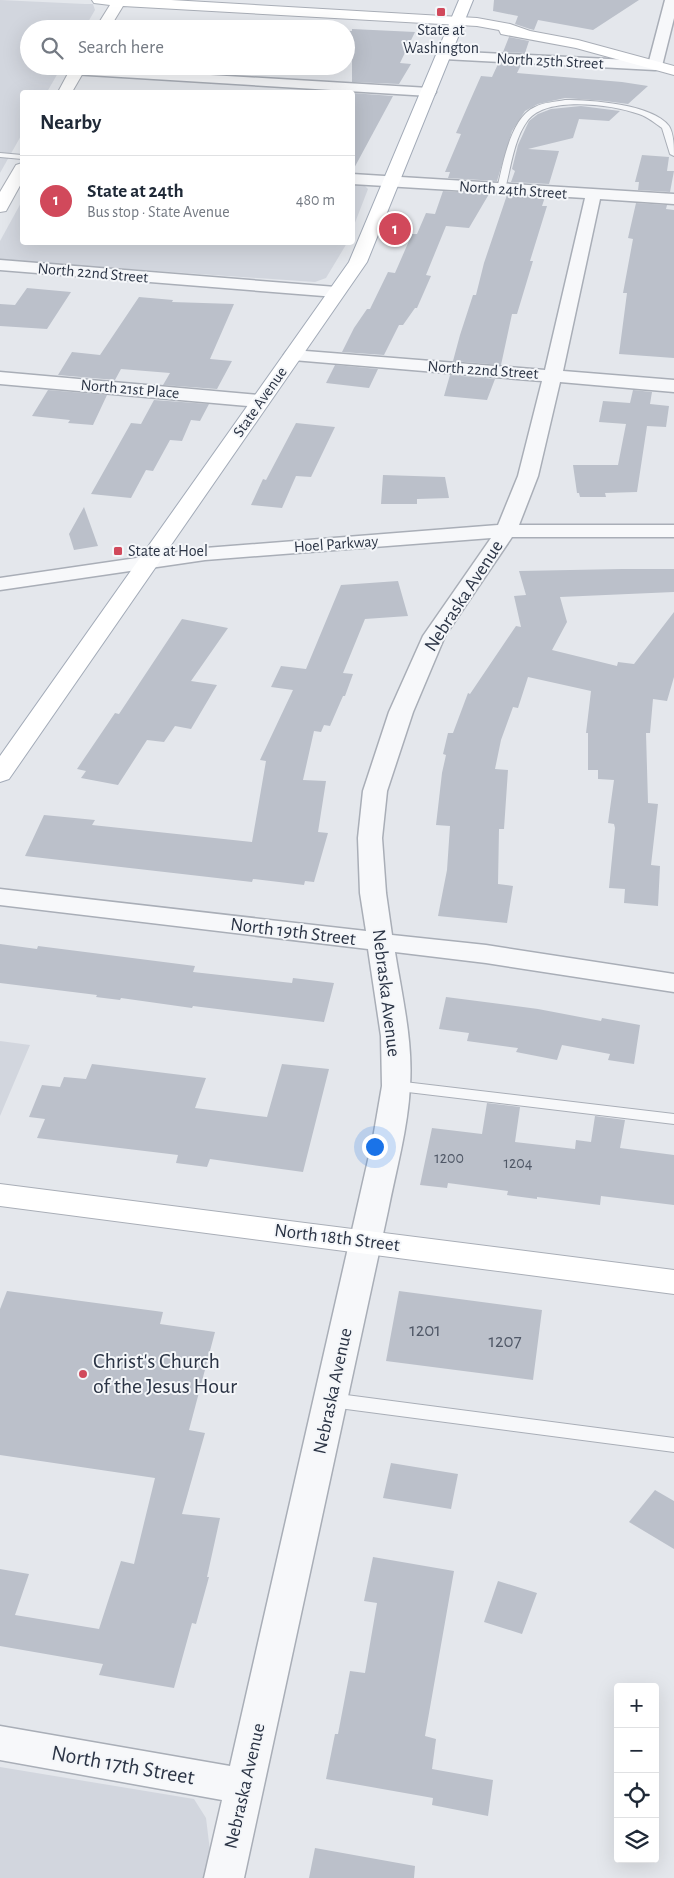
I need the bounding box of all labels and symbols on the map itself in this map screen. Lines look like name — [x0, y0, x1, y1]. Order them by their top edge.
marker: State at Washington — [435, 6, 447, 18]
place label: State at Washington — [403, 22, 479, 56]
street label: North 25th Street — [496, 50, 604, 72]
street label: North 24th Street — [458, 178, 568, 202]
pin: 1 — [379, 210, 411, 248]
street label: North 22nd Street — [37, 260, 149, 286]
street label: North 22nd Street — [427, 358, 539, 382]
street label: State Avenue — [230, 364, 290, 440]
street label: North 21st Place — [80, 377, 180, 401]
street label: Hoel Parkway — [293, 533, 379, 556]
street label: Nebraska Avenue — [421, 537, 507, 655]
place label: State at Hoel — [128, 543, 208, 559]
marker: State at Hoel — [112, 545, 124, 557]
street label: North 19th Street — [229, 915, 357, 949]
street label: Nebraska Avenue — [369, 928, 403, 1058]
your location — [362, 1134, 388, 1160]
house number: 1200 — [434, 1150, 464, 1166]
house number: 1204 — [504, 1155, 533, 1171]
street label: North 18th Street — [273, 1221, 401, 1255]
house number: 1201 — [409, 1321, 441, 1340]
street label: Nebraska Avenue — [310, 1326, 356, 1456]
house number: 1207 — [488, 1332, 522, 1351]
place label: Christ's Church of the Jesus Hour — [93, 1350, 237, 1397]
marker: Christ's Church of the Jesus Hour — [77, 1368, 89, 1380]
street label: Nebraska Avenue — [221, 1721, 269, 1851]
street label: North 17th Street — [50, 1742, 196, 1788]

